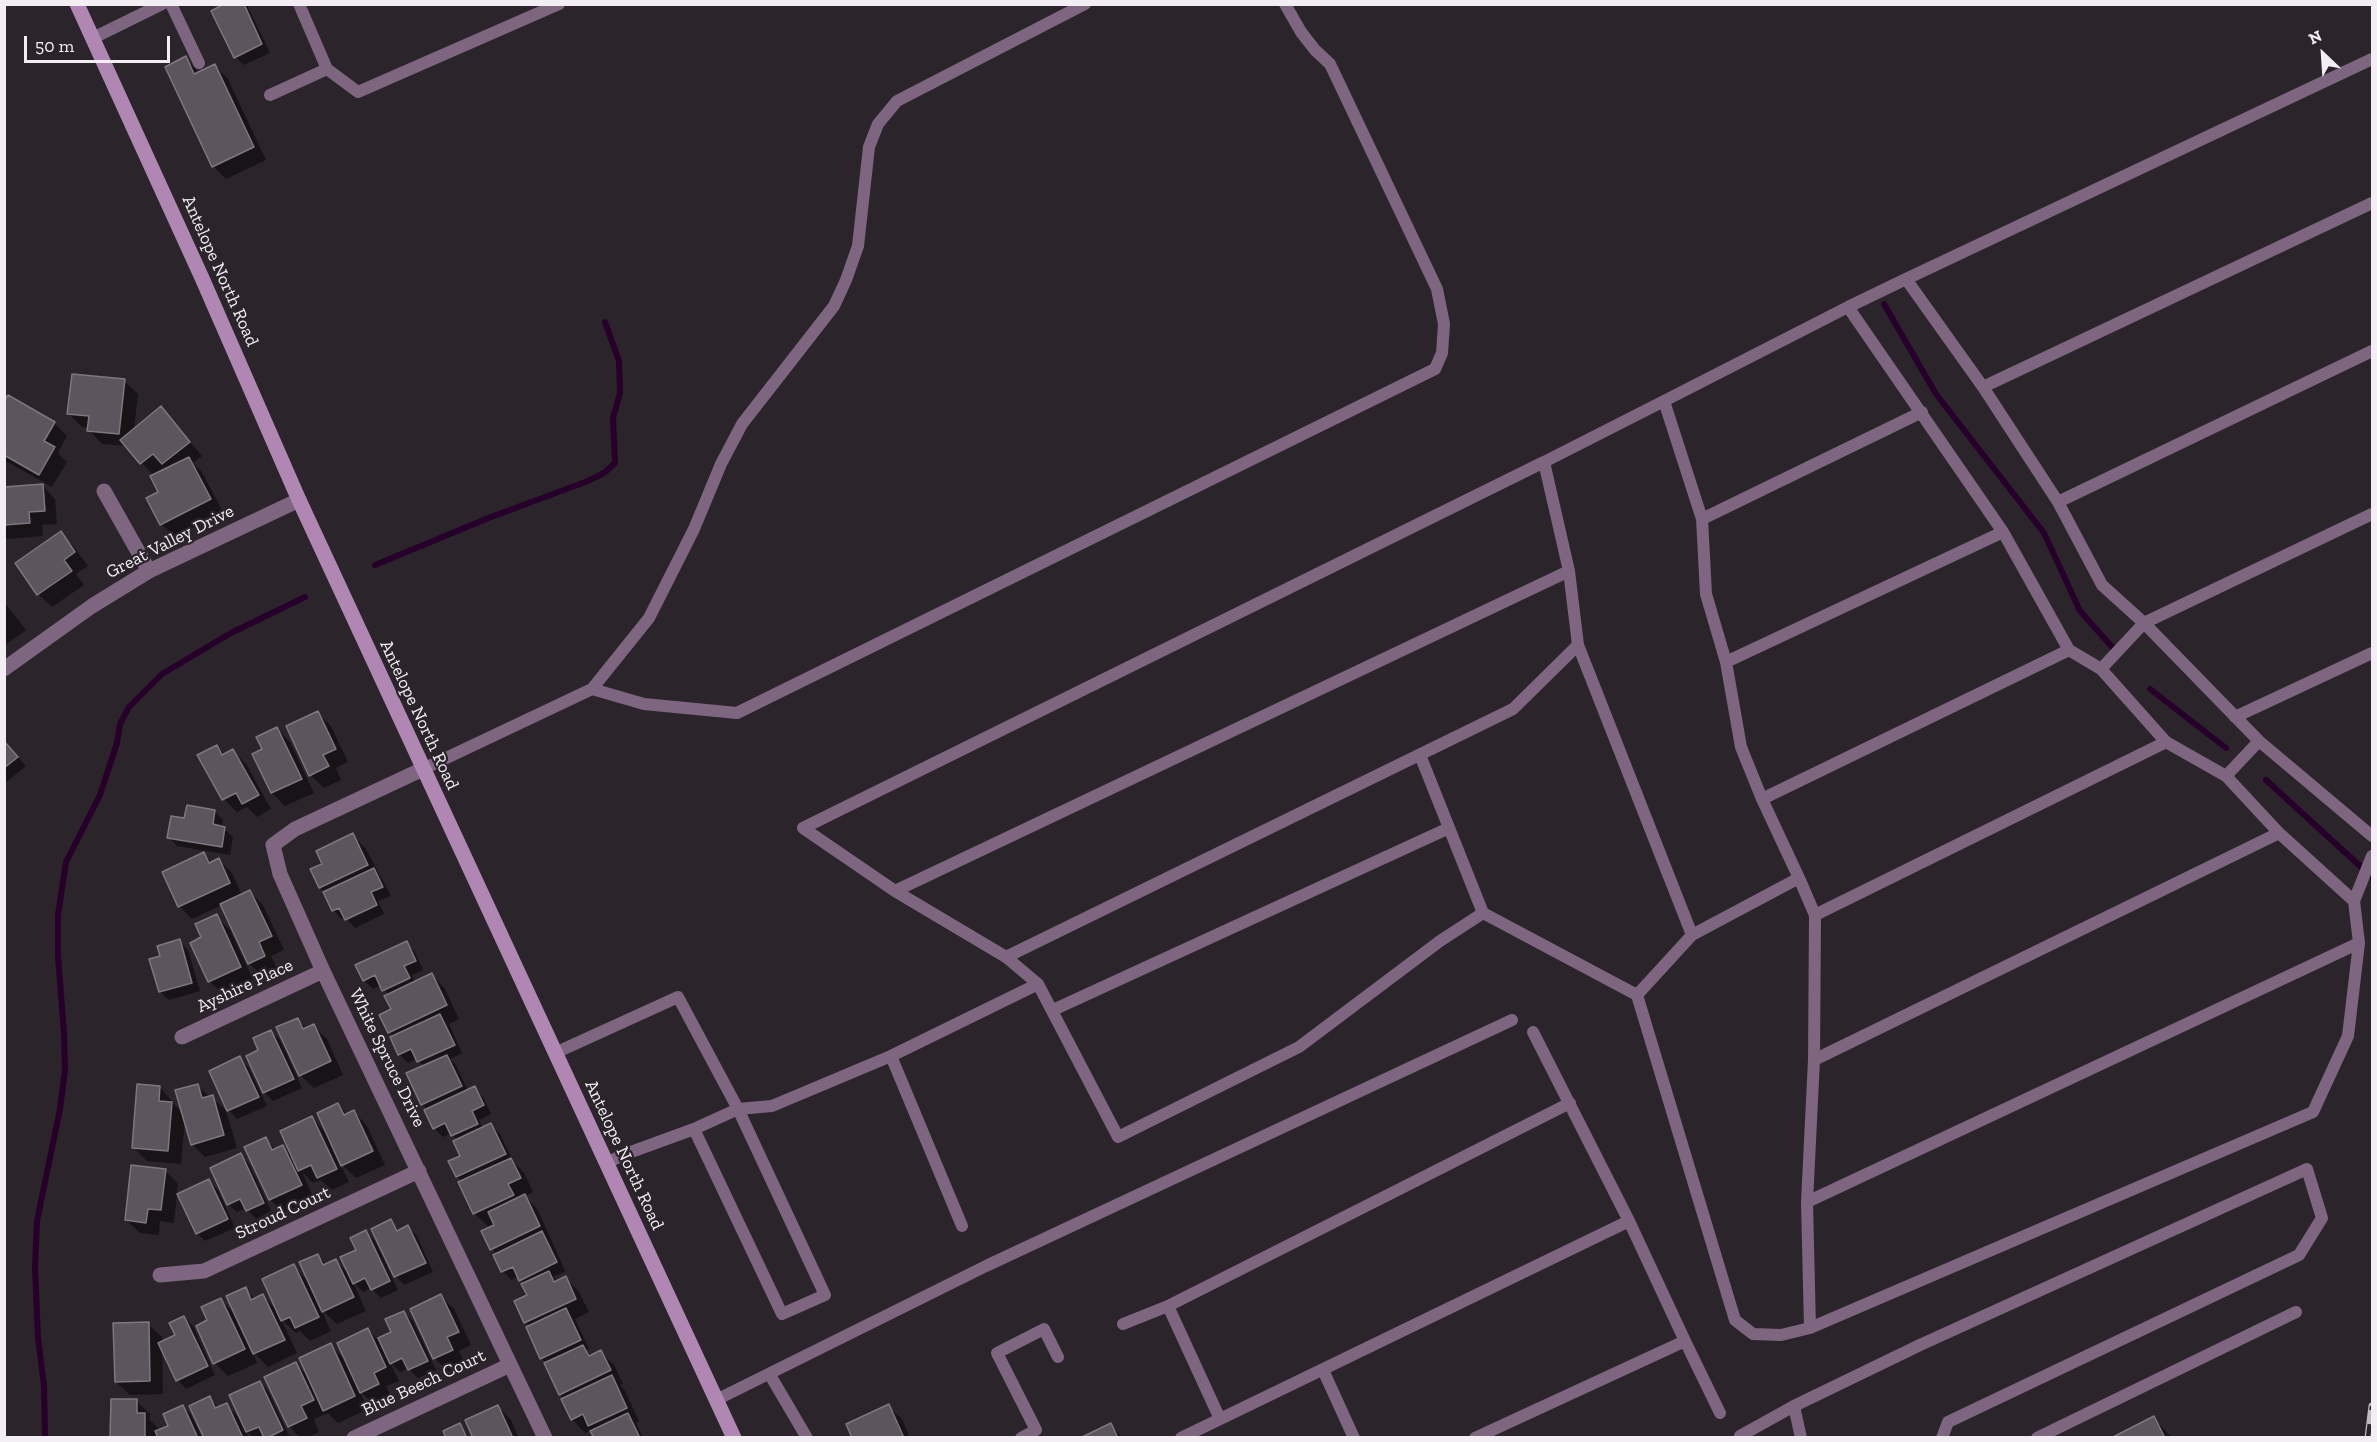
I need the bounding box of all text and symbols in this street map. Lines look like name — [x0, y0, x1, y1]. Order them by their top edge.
scale bar — [27, 24, 172, 62]
north arrow — [2293, 24, 2353, 84]
text: N — [2306, 26, 2325, 48]
text: 50 m — [35, 35, 74, 57]
street label: Antelope North Road — [177, 192, 263, 350]
street label: Great Valley Drive — [103, 500, 237, 584]
street label: Antelope North Road — [375, 637, 463, 793]
street label: Ayshire Place — [194, 954, 296, 1018]
street label: White Spruce Drive — [344, 985, 430, 1131]
street label: Antelope North Road — [580, 1077, 668, 1233]
street label: Stroud Court — [232, 1182, 334, 1244]
street label: Blue Beech Court — [359, 1345, 489, 1421]

